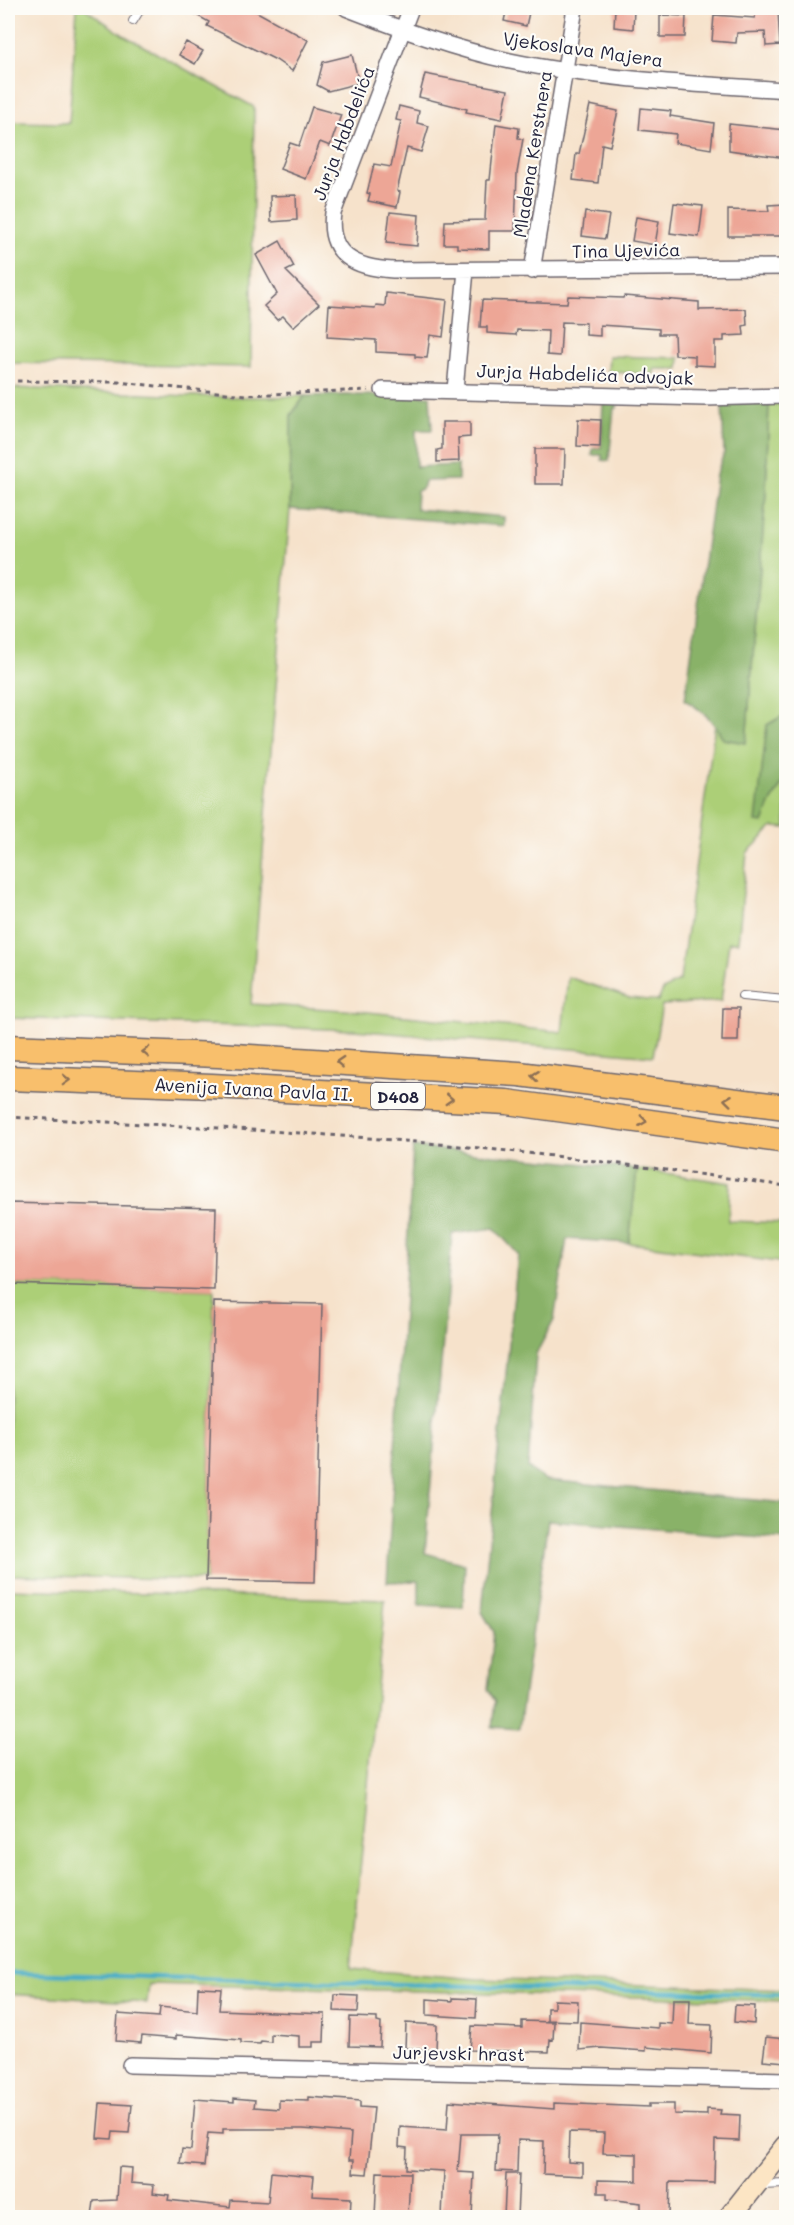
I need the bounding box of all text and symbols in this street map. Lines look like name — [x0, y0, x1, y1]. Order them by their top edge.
street label: Vjekoslava Majera — [501, 26, 665, 72]
street label: Jurja Habdelića — [306, 63, 380, 203]
street label: Mladena Kerstnera — [507, 69, 557, 239]
street label: Tina Ujevića — [572, 237, 680, 263]
street label: Jurja Habdelića odvojak — [476, 358, 694, 390]
one-way arrow — [141, 1045, 150, 1058]
one-way arrow — [336, 1056, 345, 1069]
one-way arrow — [530, 1071, 539, 1083]
street label: Avenija Ivana Pavla II. — [154, 1072, 354, 1106]
one-way arrow — [61, 1074, 70, 1086]
road number: D408 — [371, 1083, 425, 1109]
one-way arrow — [445, 1093, 454, 1106]
one-way arrow — [724, 1094, 733, 1107]
one-way arrow — [639, 1114, 648, 1126]
street label: Jurjevski hrast — [393, 2040, 525, 2066]

